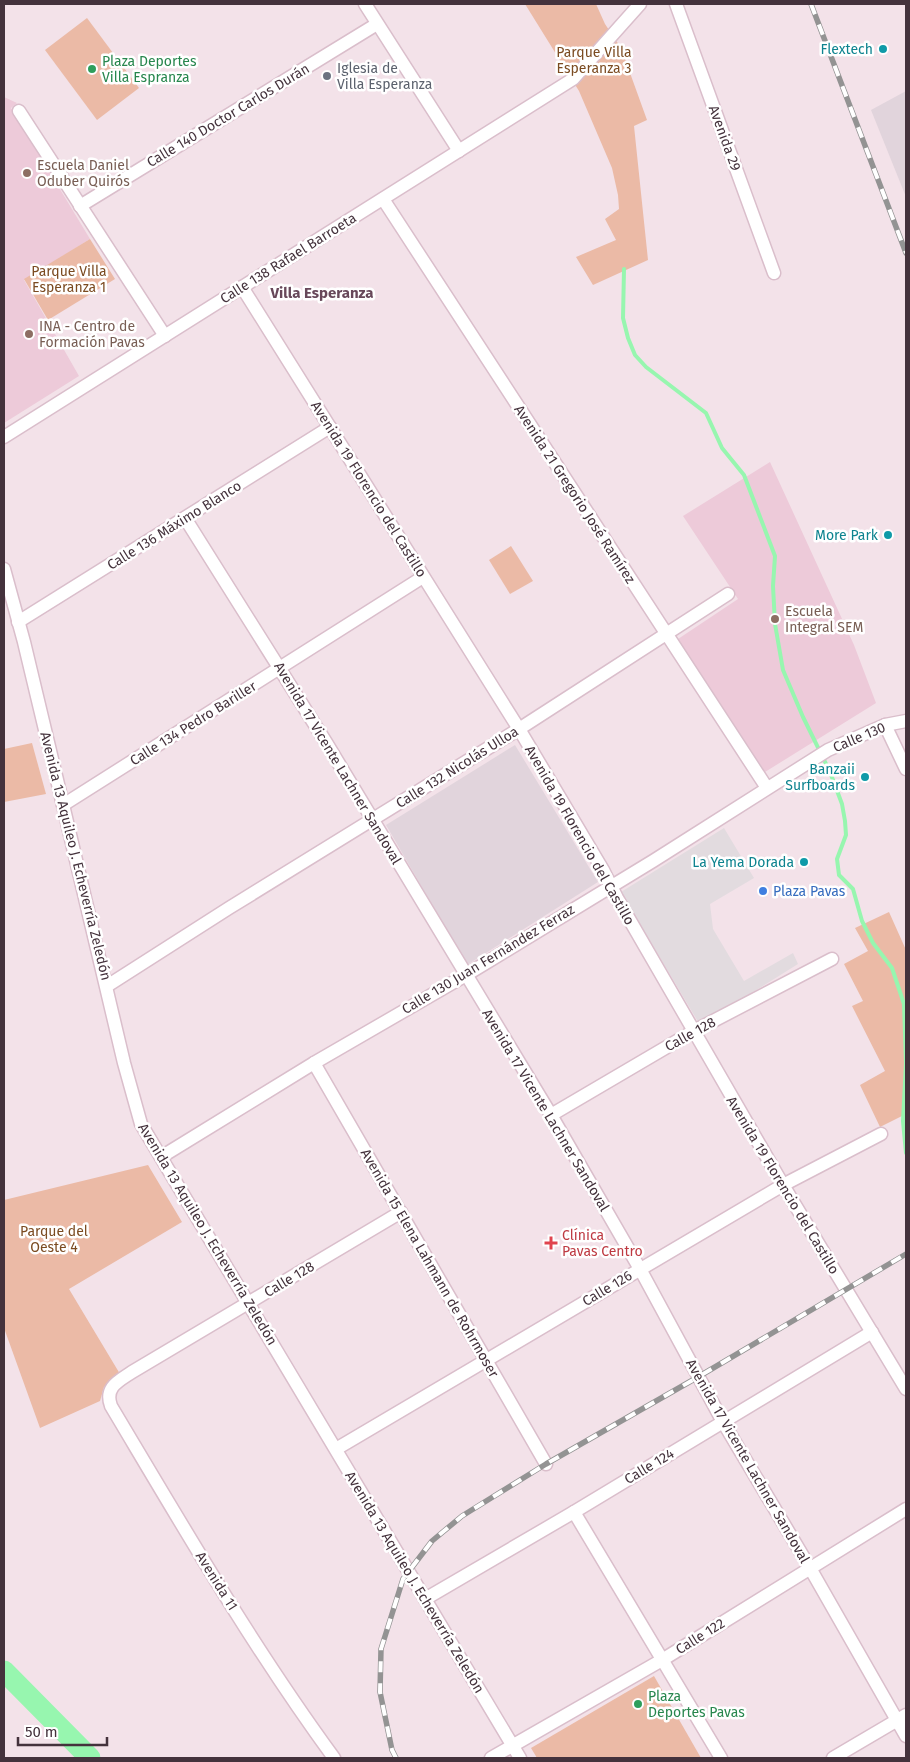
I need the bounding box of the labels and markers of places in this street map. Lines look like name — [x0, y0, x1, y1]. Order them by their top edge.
place label: Flextech — [821, 41, 873, 58]
marker: Flextech — [877, 43, 889, 55]
place label: Plaza Deportes Villa Espranza — [102, 53, 197, 86]
place label: Iglesia de Villa Esperanza — [337, 60, 432, 93]
marker: Plaza Deportes Villa Espranza — [86, 63, 98, 75]
marker: Iglesia de Villa Esperanza — [321, 70, 333, 82]
place label: Escuela Daniel Oduber Quirós — [37, 157, 130, 190]
marker: Escuela Daniel Oduber Quirós — [21, 167, 33, 179]
place label: INA - Centro de Formación Pavas — [39, 318, 145, 351]
marker: INA - Centro de Formación Pavas — [23, 328, 35, 340]
place label: More Park — [815, 527, 879, 544]
marker: More Park — [882, 529, 894, 541]
place label: Escuela Integral SEM — [785, 603, 863, 636]
marker: Escuela Integral SEM — [769, 613, 781, 625]
place label: Banzaii Surfboards — [785, 761, 855, 794]
marker: Banzaii Surfboards — [859, 771, 871, 783]
place label: La Yema Dorada — [692, 854, 794, 871]
marker: La Yema Dorada — [798, 856, 810, 868]
place label: Plaza Pavas — [773, 883, 846, 900]
marker: Plaza Pavas — [757, 885, 769, 897]
place label: Clínica Pavas Centro — [562, 1227, 643, 1260]
marker: Clínica Pavas Centro — [544, 1236, 558, 1250]
place label: Plaza Deportes Pavas — [648, 1688, 745, 1721]
marker: Plaza Deportes Pavas — [632, 1698, 644, 1710]

